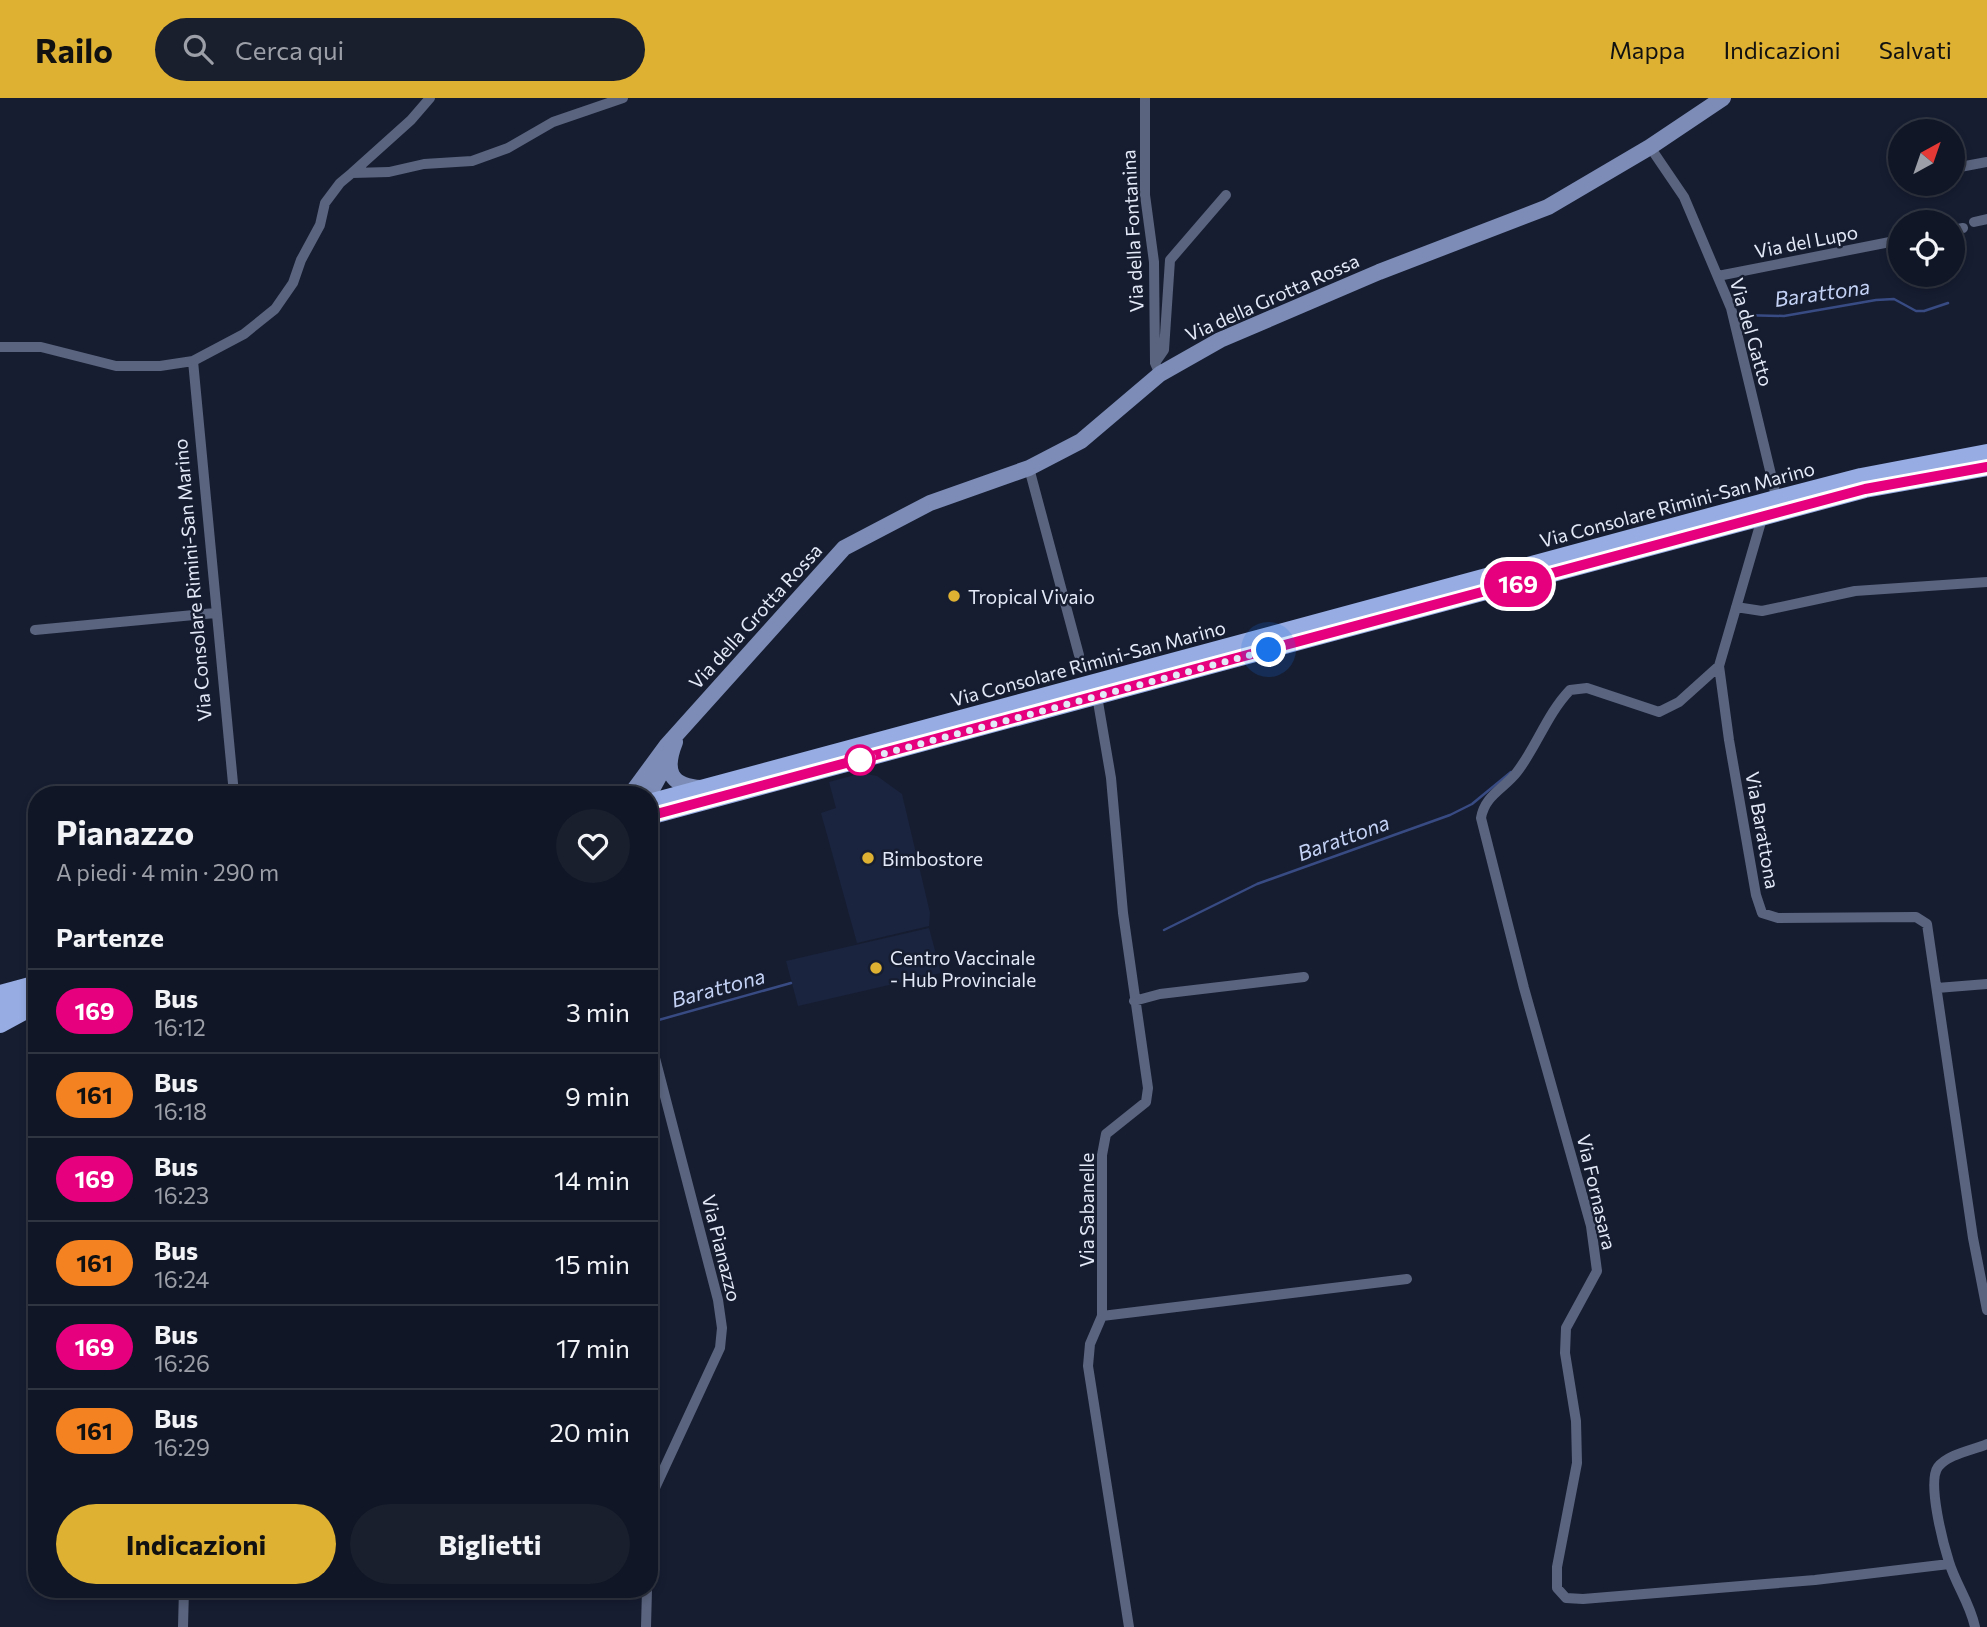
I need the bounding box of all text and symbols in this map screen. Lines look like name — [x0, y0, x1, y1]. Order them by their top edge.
search box — [155, 18, 645, 81]
text: Railo — [35, 29, 113, 70]
icon: search — [179, 30, 217, 68]
text: Cerca qui — [235, 34, 344, 65]
text: Mappa — [1609, 35, 1685, 64]
text: Indicazioni — [1723, 35, 1841, 64]
text: Salvati — [1879, 35, 1952, 64]
north arrow — [1888, 119, 1965, 196]
map controls — [1888, 119, 1965, 287]
street label: Via della Fontanina — [1116, 149, 1148, 313]
button: locate — [1888, 210, 1965, 287]
street label: Via del Lupo — [1752, 220, 1860, 262]
street label: Via della Grotta Rossa — [1182, 248, 1362, 346]
water label: Barattona — [1773, 273, 1871, 311]
street label: Via del Gatto — [1726, 275, 1778, 389]
street label: Via Consolare Rimini-San Marino — [168, 438, 216, 722]
street label: Via Consolare Rimini-San Marino — [1537, 456, 1817, 552]
street label: Via della Grotta Rossa — [684, 539, 826, 693]
line badge: 169 — [1478, 561, 1558, 607]
text: 169 — [1498, 569, 1538, 598]
place label: Tropical Vivaio — [968, 585, 1095, 608]
marker: Tropical Vivaio — [946, 588, 962, 604]
street label: Via Consolare Rimini-San Marino — [948, 615, 1228, 711]
your location — [1251, 632, 1286, 667]
unlabelled marker — [845, 745, 875, 775]
street label: Via Barattona — [1741, 770, 1785, 890]
button: heart — [556, 809, 630, 883]
water label: Barattona — [1293, 809, 1393, 865]
text: Pianazzo — [56, 811, 194, 852]
place label: Bimbostore — [882, 847, 983, 870]
marker: Bimbostore — [860, 850, 876, 866]
text: A piedi · 4 min · 290 m — [56, 858, 279, 886]
text: Partenze — [56, 921, 164, 952]
place label: Centro Vaccinale - Hub Provinciale — [890, 946, 1036, 991]
marker: Centro Vaccinale - Hub Provinciale — [868, 960, 884, 976]
water label: Barattona — [668, 962, 768, 1012]
text: Bus — [154, 982, 198, 1013]
text: 169 — [74, 996, 115, 1025]
text: 3 min — [566, 996, 630, 1027]
text: 16:12 — [154, 1013, 206, 1041]
text: Bus — [154, 1066, 198, 1097]
text: 161 — [76, 1080, 113, 1109]
text: 9 min — [565, 1080, 630, 1111]
text: 16:18 — [154, 1097, 207, 1125]
street label: Via Fornasara — [1573, 1132, 1621, 1252]
text: Bus — [154, 1150, 198, 1181]
street label: Via Sabanelle — [1075, 1153, 1098, 1267]
text: 169 — [74, 1164, 115, 1193]
text: 14 min — [554, 1164, 630, 1195]
text: 16:23 — [154, 1181, 209, 1209]
street label: Via Pianazzo — [698, 1192, 746, 1304]
text: Bus — [154, 1234, 198, 1265]
text: 161 — [76, 1248, 113, 1277]
text: 15 min — [555, 1248, 630, 1279]
text: 16:24 — [154, 1265, 209, 1293]
text: Bus — [154, 1318, 198, 1349]
text: 169 — [74, 1332, 115, 1361]
text: 17 min — [556, 1332, 630, 1363]
text: 16:26 — [154, 1349, 210, 1377]
text: Bus — [154, 1402, 198, 1433]
text: 161 — [76, 1416, 113, 1445]
text: 20 min — [549, 1416, 630, 1447]
text: 16:29 — [154, 1433, 210, 1461]
button: Indicazioni — [56, 1504, 336, 1584]
button: Biglietti — [350, 1504, 630, 1584]

